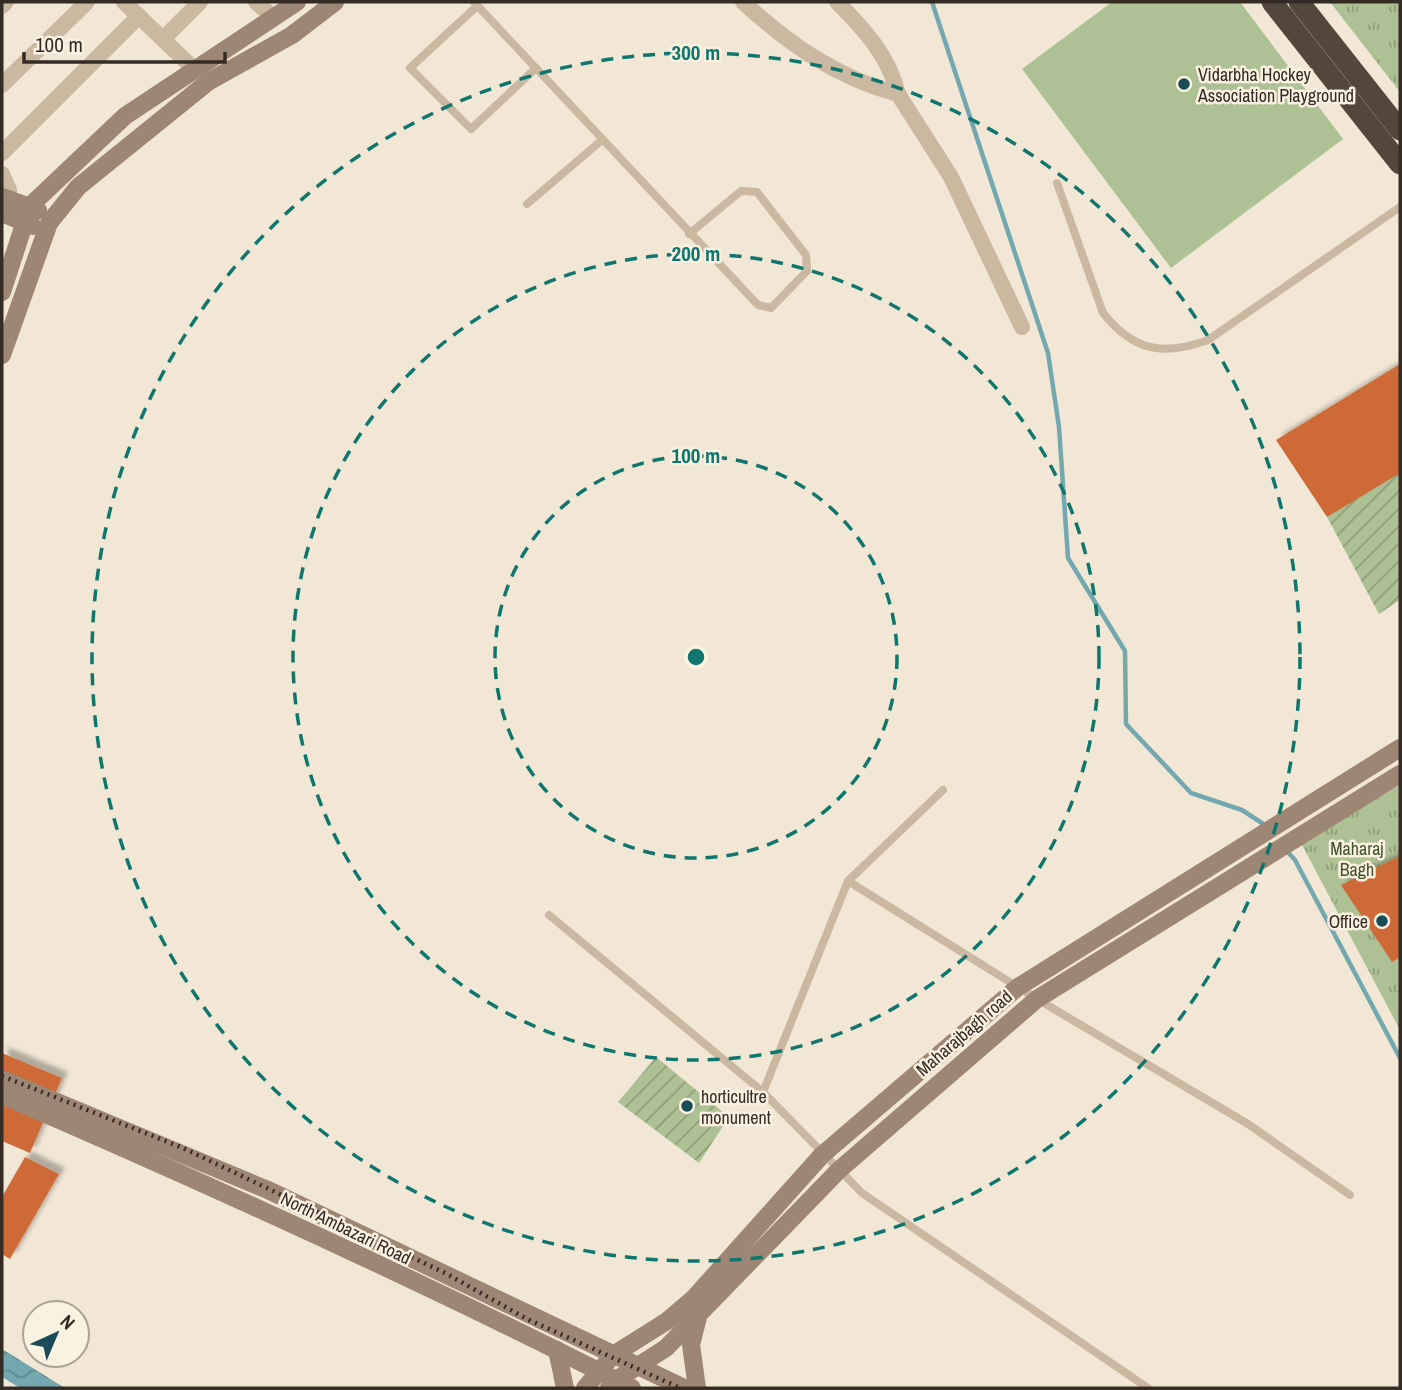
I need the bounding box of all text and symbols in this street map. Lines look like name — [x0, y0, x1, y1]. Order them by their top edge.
scale bar — [24, 21, 226, 65]
text: 100 m — [35, 30, 83, 59]
text: 300 m — [672, 38, 720, 67]
place label: Vidarbha Hockey Association Playground — [1197, 62, 1354, 108]
marker: Vidarbha Hockey Association Playground — [1176, 76, 1192, 92]
text: 200 m — [672, 239, 720, 268]
text: 100 m — [672, 441, 720, 470]
centre of rings — [684, 645, 708, 669]
park label: Maharaj Bagh — [1330, 836, 1384, 882]
place label: Office — [1329, 909, 1368, 934]
marker: Office — [1374, 913, 1390, 929]
street label: Maharajbagh road — [911, 984, 1017, 1082]
place label: horticultre monument — [701, 1084, 771, 1130]
marker: horticultre monument — [679, 1098, 695, 1114]
street label: North Ambazari Road — [277, 1186, 415, 1270]
north arrow — [21, 1299, 91, 1369]
text: N — [55, 1309, 81, 1335]

